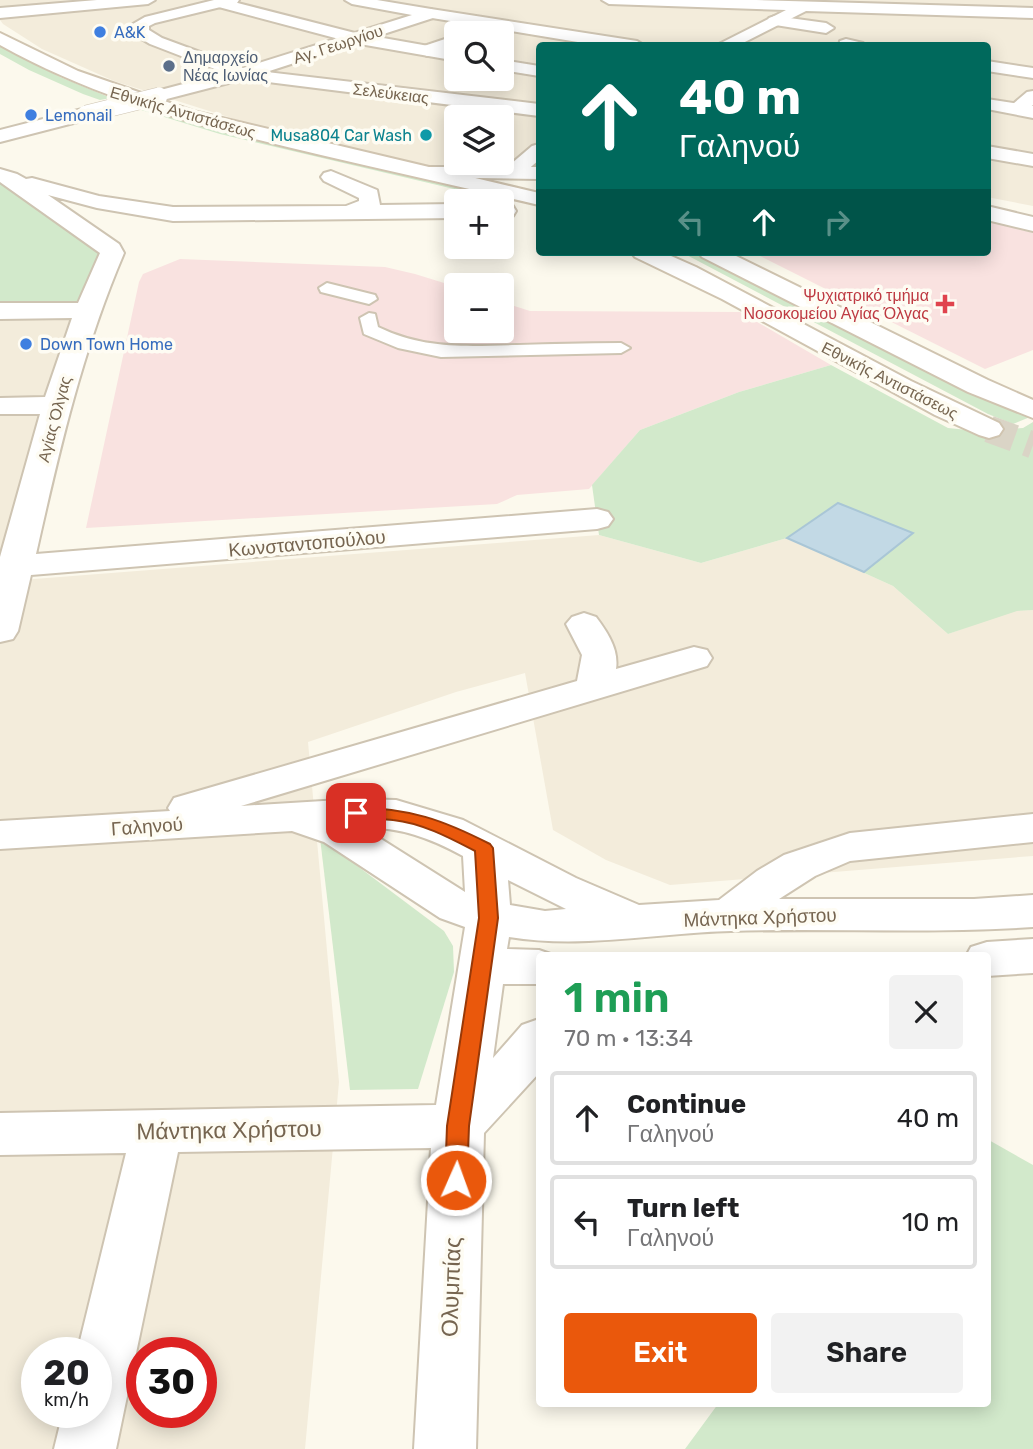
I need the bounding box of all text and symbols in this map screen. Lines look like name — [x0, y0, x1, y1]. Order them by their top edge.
street label: Αγ. Γεωργίου — [291, 21, 385, 68]
map controls — [444, 21, 514, 343]
button: search — [444, 21, 514, 91]
place label: A&K — [114, 23, 146, 42]
marker: A&K — [92, 24, 108, 40]
place label: Δημαρχείο Νέας Ιωνίας — [183, 48, 268, 85]
marker: Δημαρχείο Νέας Ιωνίας — [161, 58, 177, 74]
text: 40 m — [679, 68, 801, 126]
icon: ahead — [564, 70, 655, 161]
street label: Σελεύκειας — [352, 79, 430, 108]
street label: Εθνικής Αντιστάσεως — [108, 83, 258, 142]
button: layers — [444, 105, 514, 175]
place label: Lemonail — [45, 106, 113, 125]
marker: Lemonail — [23, 107, 39, 123]
place label: Musa804 Car Wash — [270, 126, 412, 145]
marker: Musa804 Car Wash — [418, 127, 434, 143]
text: Γαληνού — [679, 127, 800, 165]
button: + — [444, 189, 514, 259]
icon: left — [672, 203, 710, 241]
icon: ahead — [745, 203, 783, 241]
icon: right — [818, 203, 856, 241]
button: − — [444, 273, 514, 343]
place label: Ψυχιατρικό τμήμα Νοσοκομείου Αγίας Όλγας — [743, 286, 929, 323]
marker: Ψυχιατρικό τμήμα Νοσοκομείου Αγίας Όλγας — [935, 294, 955, 314]
place label: Down Town Home — [40, 335, 173, 354]
marker: Down Town Home — [18, 336, 34, 352]
street label: Εθνικής Αντιστάσεως — [818, 338, 961, 423]
street label: Αγίας Όλγας — [34, 374, 75, 464]
street label: Κωνσταντοπούλου — [227, 525, 387, 562]
pin — [326, 783, 386, 843]
icon: arrive — [337, 794, 375, 832]
street label: Γαληνού — [110, 813, 184, 840]
street label: Μάντηκα Χρήστου — [683, 903, 837, 932]
text: 1 min — [564, 973, 670, 1023]
button: close — [889, 975, 963, 1049]
text: 70 m · 13:34 — [564, 1024, 693, 1052]
text: Continue — [627, 1089, 746, 1120]
icon: ahead — [568, 1099, 606, 1137]
text: 40 m — [897, 1103, 959, 1134]
street label: Μάντηκα Χρήστου — [136, 1114, 322, 1146]
text: Γαληνού — [627, 1120, 714, 1148]
position arrow — [419, 1143, 493, 1217]
text: Turn left — [627, 1193, 739, 1224]
icon: left — [568, 1203, 606, 1241]
text: 10 m — [902, 1207, 959, 1238]
text: Γαληνού — [627, 1224, 714, 1252]
street label: Ολυμπίας — [435, 1237, 467, 1337]
button: Exit — [564, 1313, 757, 1393]
button: Share — [771, 1313, 963, 1393]
speed limit sign: 30 — [126, 1337, 217, 1428]
text: 20 — [43, 1352, 90, 1394]
text: km/h — [44, 1389, 89, 1411]

